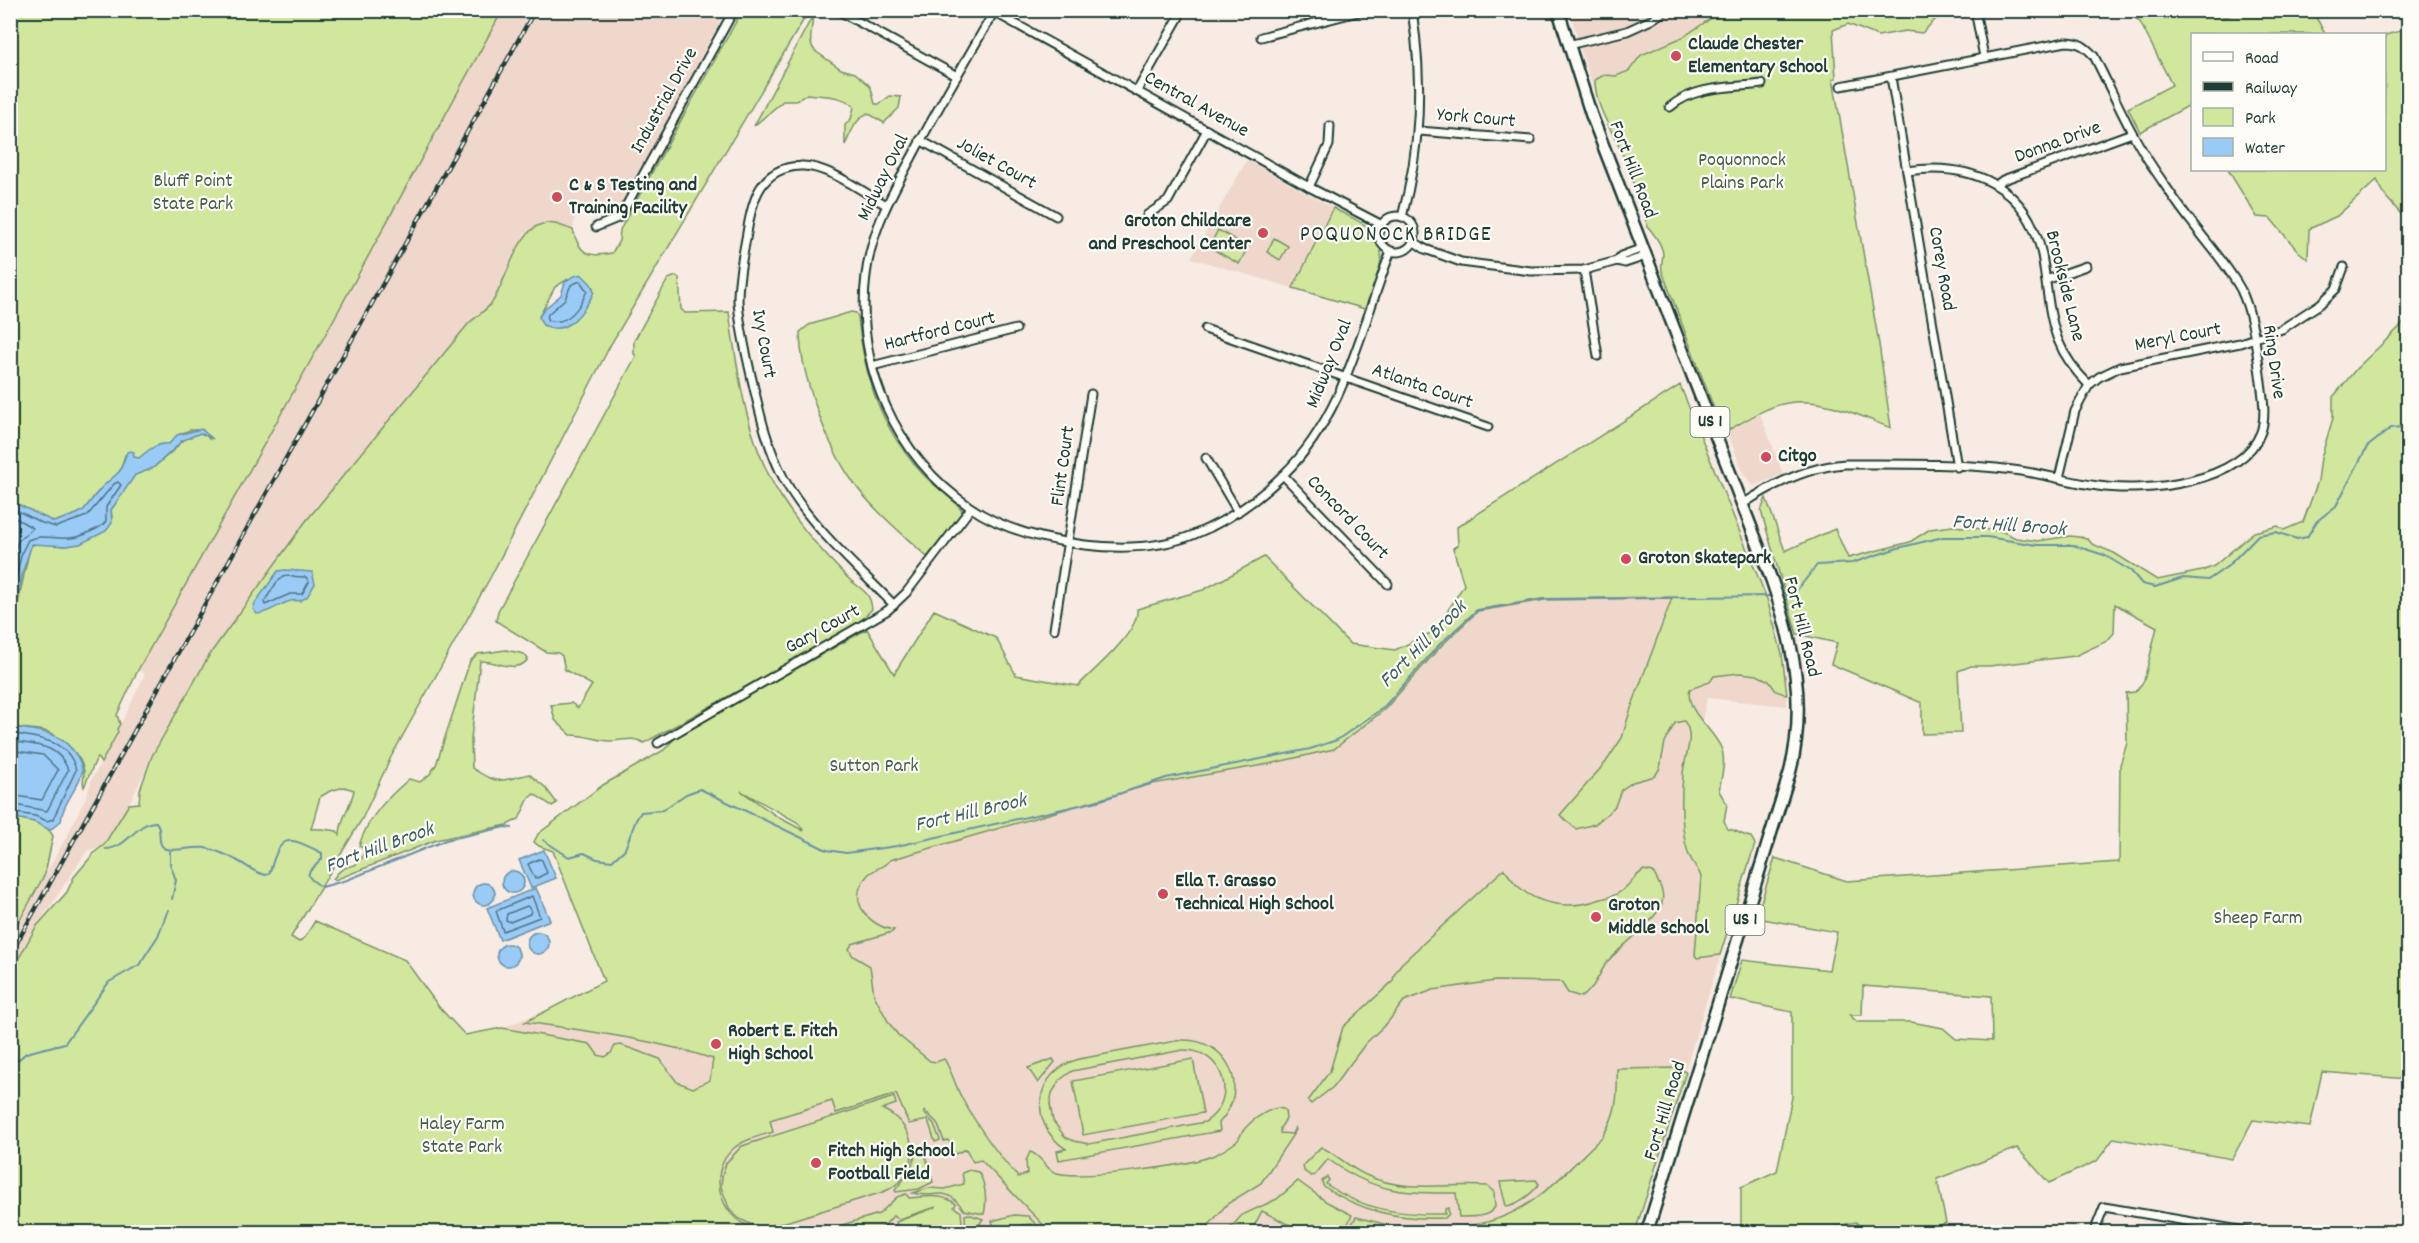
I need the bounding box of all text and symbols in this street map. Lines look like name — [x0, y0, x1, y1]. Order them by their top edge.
place label: Claude Chester Elementary School — [1688, 31, 1828, 82]
legend — [2191, 33, 2386, 171]
street label: Industrial Drive — [624, 43, 706, 159]
text: Road — [2245, 47, 2279, 72]
marker: Claude Chester Elementary School — [1669, 49, 1683, 63]
street label: Central Avenue — [1138, 65, 1254, 145]
text: Railway — [2245, 77, 2298, 102]
street label: York Court — [1436, 102, 1516, 136]
text: Park — [2245, 107, 2276, 132]
street label: Donna Drive — [2011, 114, 2105, 172]
street label: Fort Hill Road — [1601, 117, 1663, 223]
street label: Midway Oval — [851, 130, 917, 226]
street label: Joliet Court — [951, 131, 1041, 197]
text: Water — [2245, 137, 2285, 162]
park label: Poquonnock Plains Park — [1698, 147, 1786, 198]
park label: Bluff Point State Park — [153, 168, 233, 219]
place label: C & S Testing and Training Facility — [569, 172, 697, 223]
marker: C & S Testing and Training Facility — [550, 190, 564, 204]
place label: Groton Childcare and Preschool Center — [1089, 208, 1252, 259]
district label: POQUONOCK BRIDGE — [1300, 220, 1492, 251]
street label: Corey Road — [1920, 225, 1962, 313]
marker: Groton Childcare and Preschool Center — [1256, 226, 1270, 240]
street label: Brookside Lane — [2037, 228, 2091, 345]
street label: Hartford Court — [881, 305, 999, 359]
street label: Ivy Court — [743, 307, 783, 381]
street label: Midway Oval — [1299, 315, 1361, 413]
street label: Meryl Court — [2132, 316, 2224, 360]
street label: Ring Drive — [2254, 323, 2292, 401]
street label: Atlanta Court — [1368, 357, 1476, 417]
road number: US 1 — [1690, 407, 1730, 437]
street label: Flint Court — [1045, 424, 1083, 508]
place label: Citgo — [1778, 443, 1817, 471]
marker: Citgo — [1759, 450, 1773, 464]
street label: Concord Court — [1299, 469, 1395, 567]
water label: Fort Hill Brook — [1951, 508, 2069, 546]
place label: Groton Skatepark — [1638, 545, 1771, 573]
marker: Groton Skatepark — [1619, 552, 1633, 566]
street label: Fort Hill Road — [1775, 574, 1827, 680]
water label: Fort Hill Brook — [1373, 593, 1476, 696]
street label: Gary Court — [780, 598, 866, 662]
park label: Sutton Park — [830, 753, 919, 781]
water label: Fort Hill Brook — [912, 786, 1032, 841]
water label: Fort Hill Brook — [322, 815, 441, 883]
place label: Ella T. Grasso Technical High School — [1175, 868, 1334, 919]
marker: Ella T. Grasso Technical High School — [1156, 887, 1170, 901]
place label: Groton Middle School — [1608, 892, 1709, 943]
road number: US 1 — [1726, 905, 1764, 935]
park label: Sheep Farm — [2214, 905, 2302, 933]
marker: Groton Middle School — [1589, 910, 1603, 924]
place label: Robert E. Fitch High School — [728, 1018, 838, 1069]
marker: Robert E. Fitch High School — [709, 1037, 723, 1051]
street label: Fort Hill Road — [1638, 1058, 1694, 1164]
park label: Haley Farm State Park — [419, 1111, 505, 1162]
place label: Fitch High School Football Field — [828, 1138, 955, 1189]
marker: Fitch High School Football Field — [809, 1156, 823, 1170]

